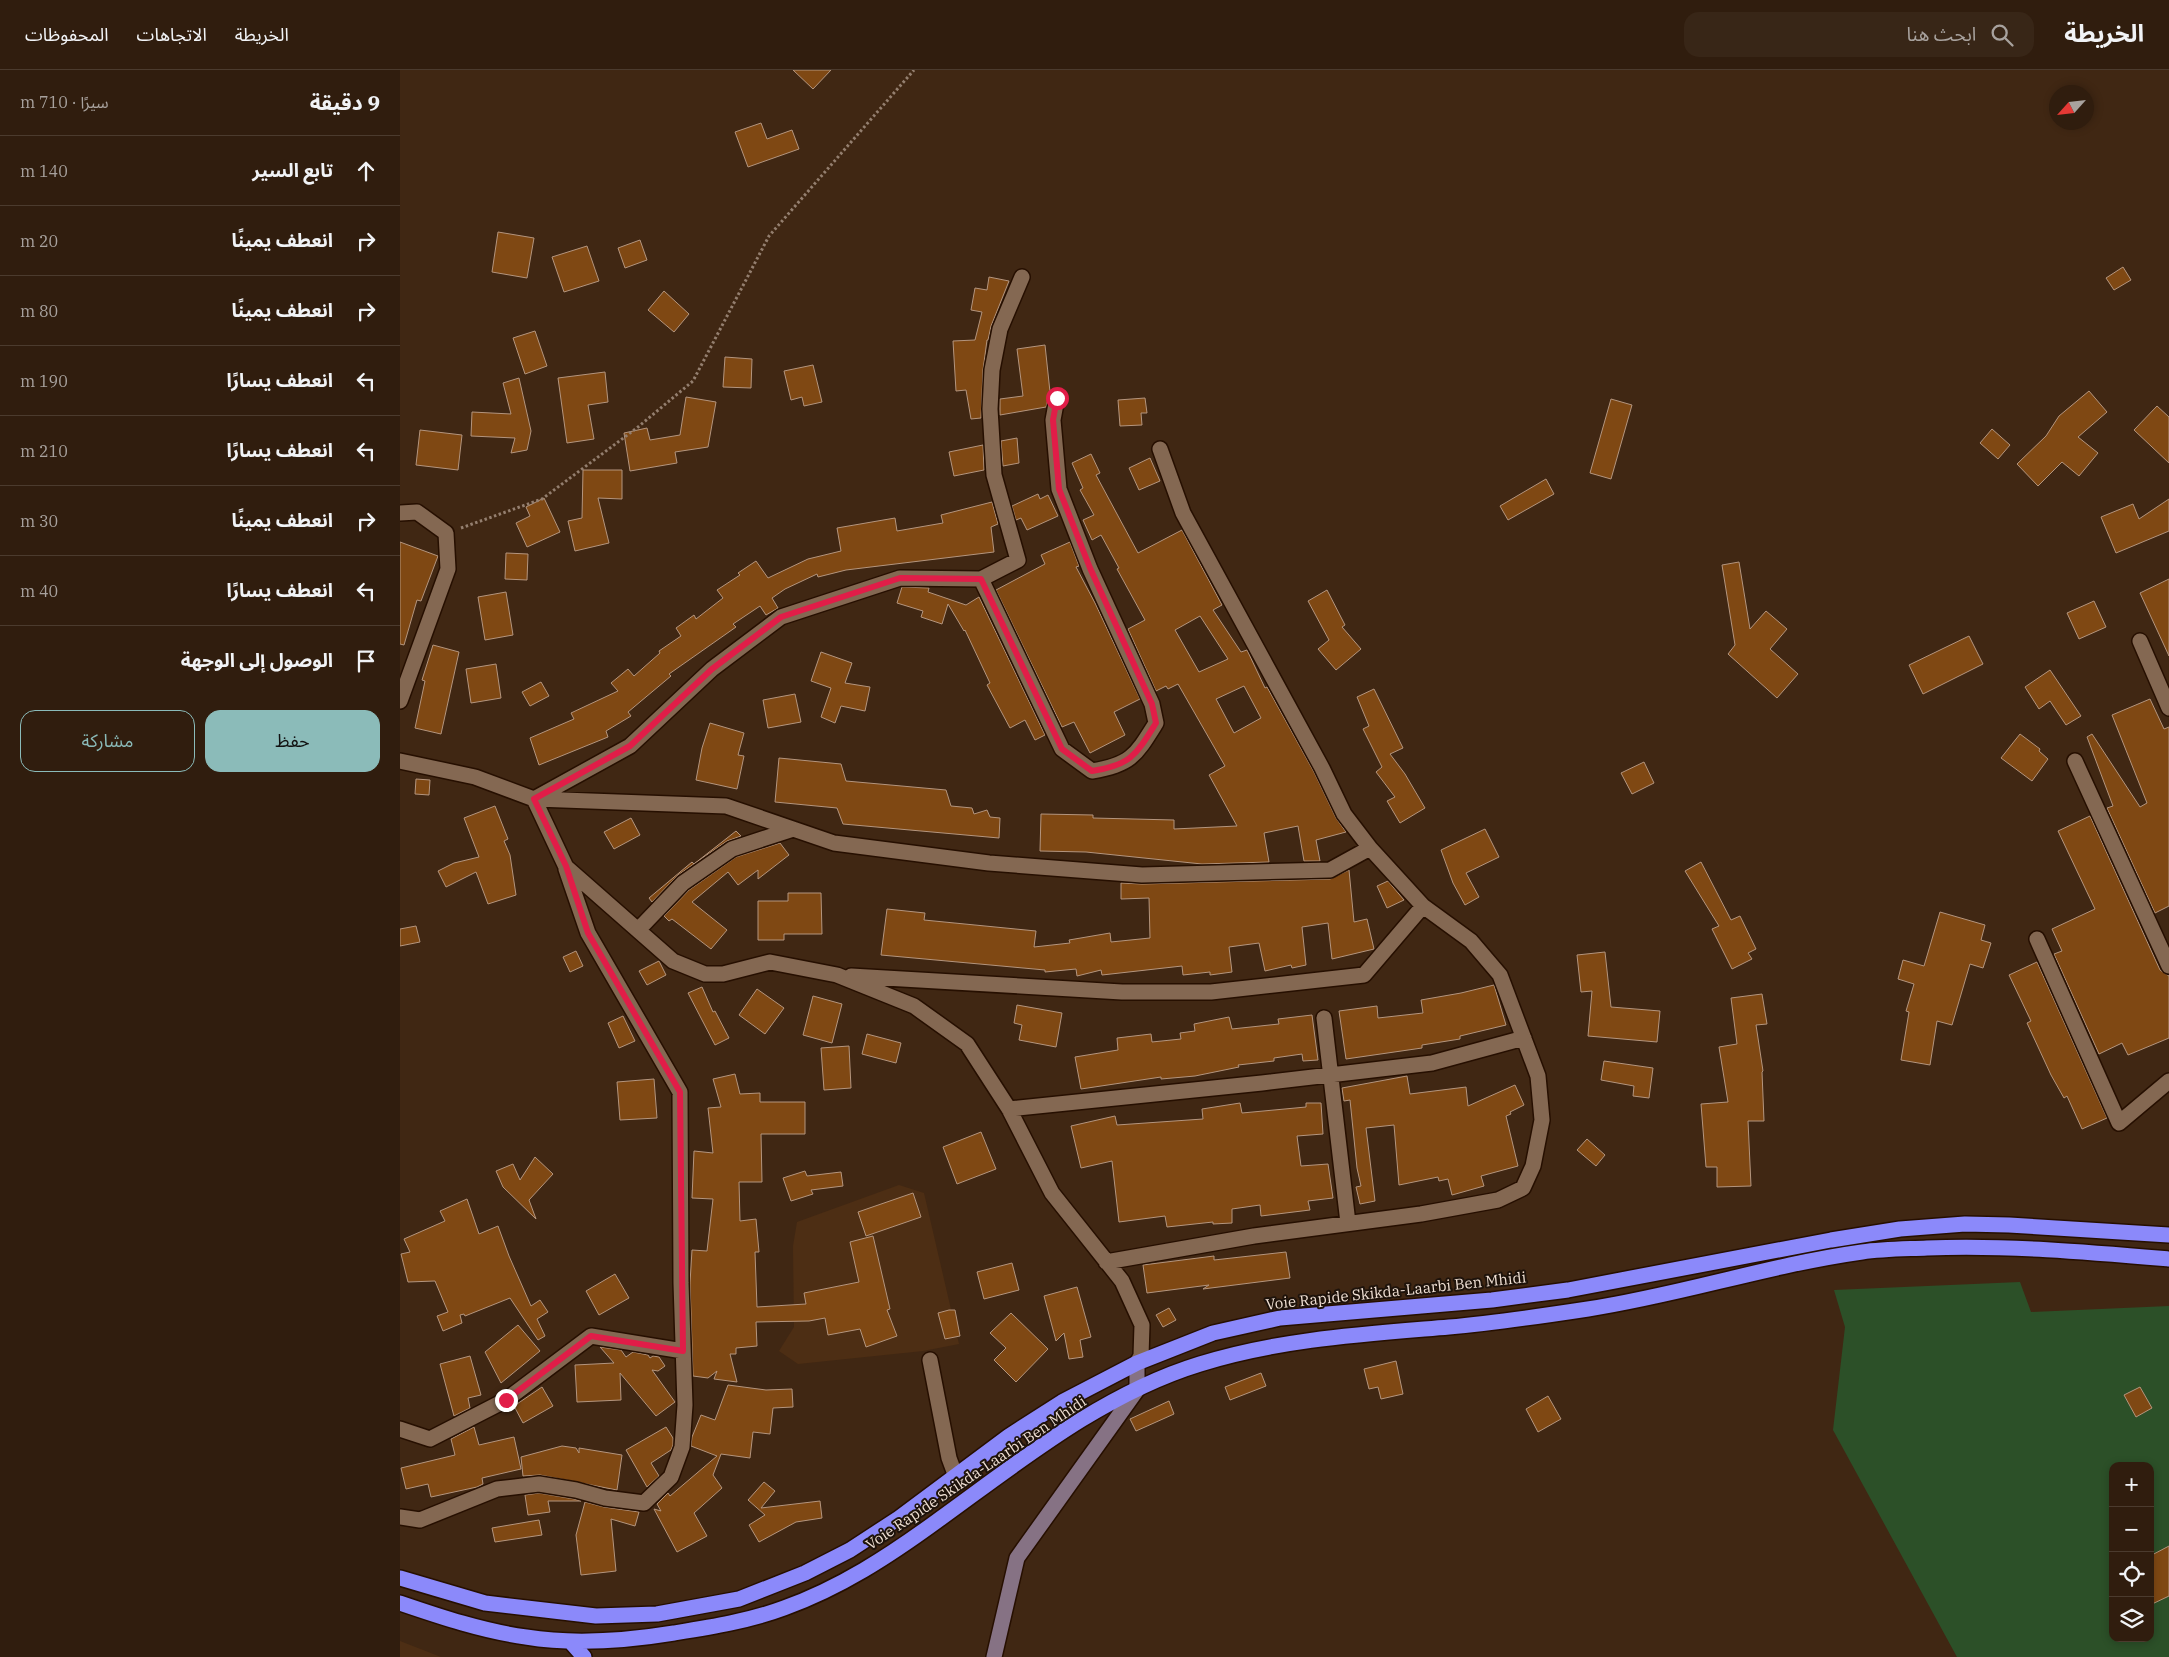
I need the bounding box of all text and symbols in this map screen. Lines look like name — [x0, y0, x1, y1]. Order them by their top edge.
search box — [1684, 12, 2034, 57]
text: الخريطة — [2064, 17, 2144, 49]
icon: search — [1988, 21, 2016, 49]
text: ابحث هنا — [1906, 22, 1976, 46]
text: المحفوظات — [25, 23, 109, 46]
text: الاتجاهات — [137, 23, 207, 46]
text: الخريطة — [235, 23, 289, 46]
north arrow — [2049, 85, 2094, 130]
text: 9 دقيقة — [310, 88, 380, 116]
text: سيرًا · 710 m — [20, 92, 109, 112]
icon: ahead — [352, 157, 380, 185]
text: تابع السير — [252, 158, 333, 182]
text: 140 m — [20, 161, 68, 181]
icon: right — [352, 227, 380, 255]
text: انعطف يمينًا — [231, 228, 333, 252]
text: 20 m — [20, 231, 58, 251]
icon: right — [352, 297, 380, 325]
text: انعطف يمينًا — [231, 298, 333, 322]
text: 80 m — [20, 301, 58, 321]
icon: left — [352, 367, 380, 395]
text: انعطف يسارًا — [227, 368, 333, 392]
text: 190 m — [20, 371, 68, 391]
route start — [1046, 387, 1069, 410]
icon: left — [352, 437, 380, 465]
text: انعطف يسارًا — [227, 438, 333, 462]
text: 210 m — [20, 441, 68, 461]
icon: right — [352, 507, 380, 535]
text: انعطف يمينًا — [231, 508, 333, 532]
text: 30 m — [20, 511, 58, 531]
icon: left — [352, 577, 380, 605]
text: انعطف يسارًا — [227, 578, 333, 602]
text: 40 m — [20, 581, 58, 601]
icon: arrive — [352, 647, 380, 675]
text: الوصول إلى الوجهة — [181, 648, 333, 672]
button: مشاركة — [20, 710, 195, 772]
button: حفظ — [205, 710, 380, 772]
street label: Voie Rapide Skikda-Laarbi Ben Mhidi — [1265, 1267, 1527, 1314]
route end — [495, 1389, 518, 1412]
street label: Voie Rapide Skikda-Laarbi Ben Mhidi — [862, 1391, 1090, 1554]
map controls — [2109, 1462, 2154, 1642]
button: + — [2109, 1462, 2154, 1507]
button: − — [2109, 1507, 2154, 1552]
button: locate — [2109, 1552, 2154, 1597]
button: layers — [2109, 1597, 2154, 1642]

